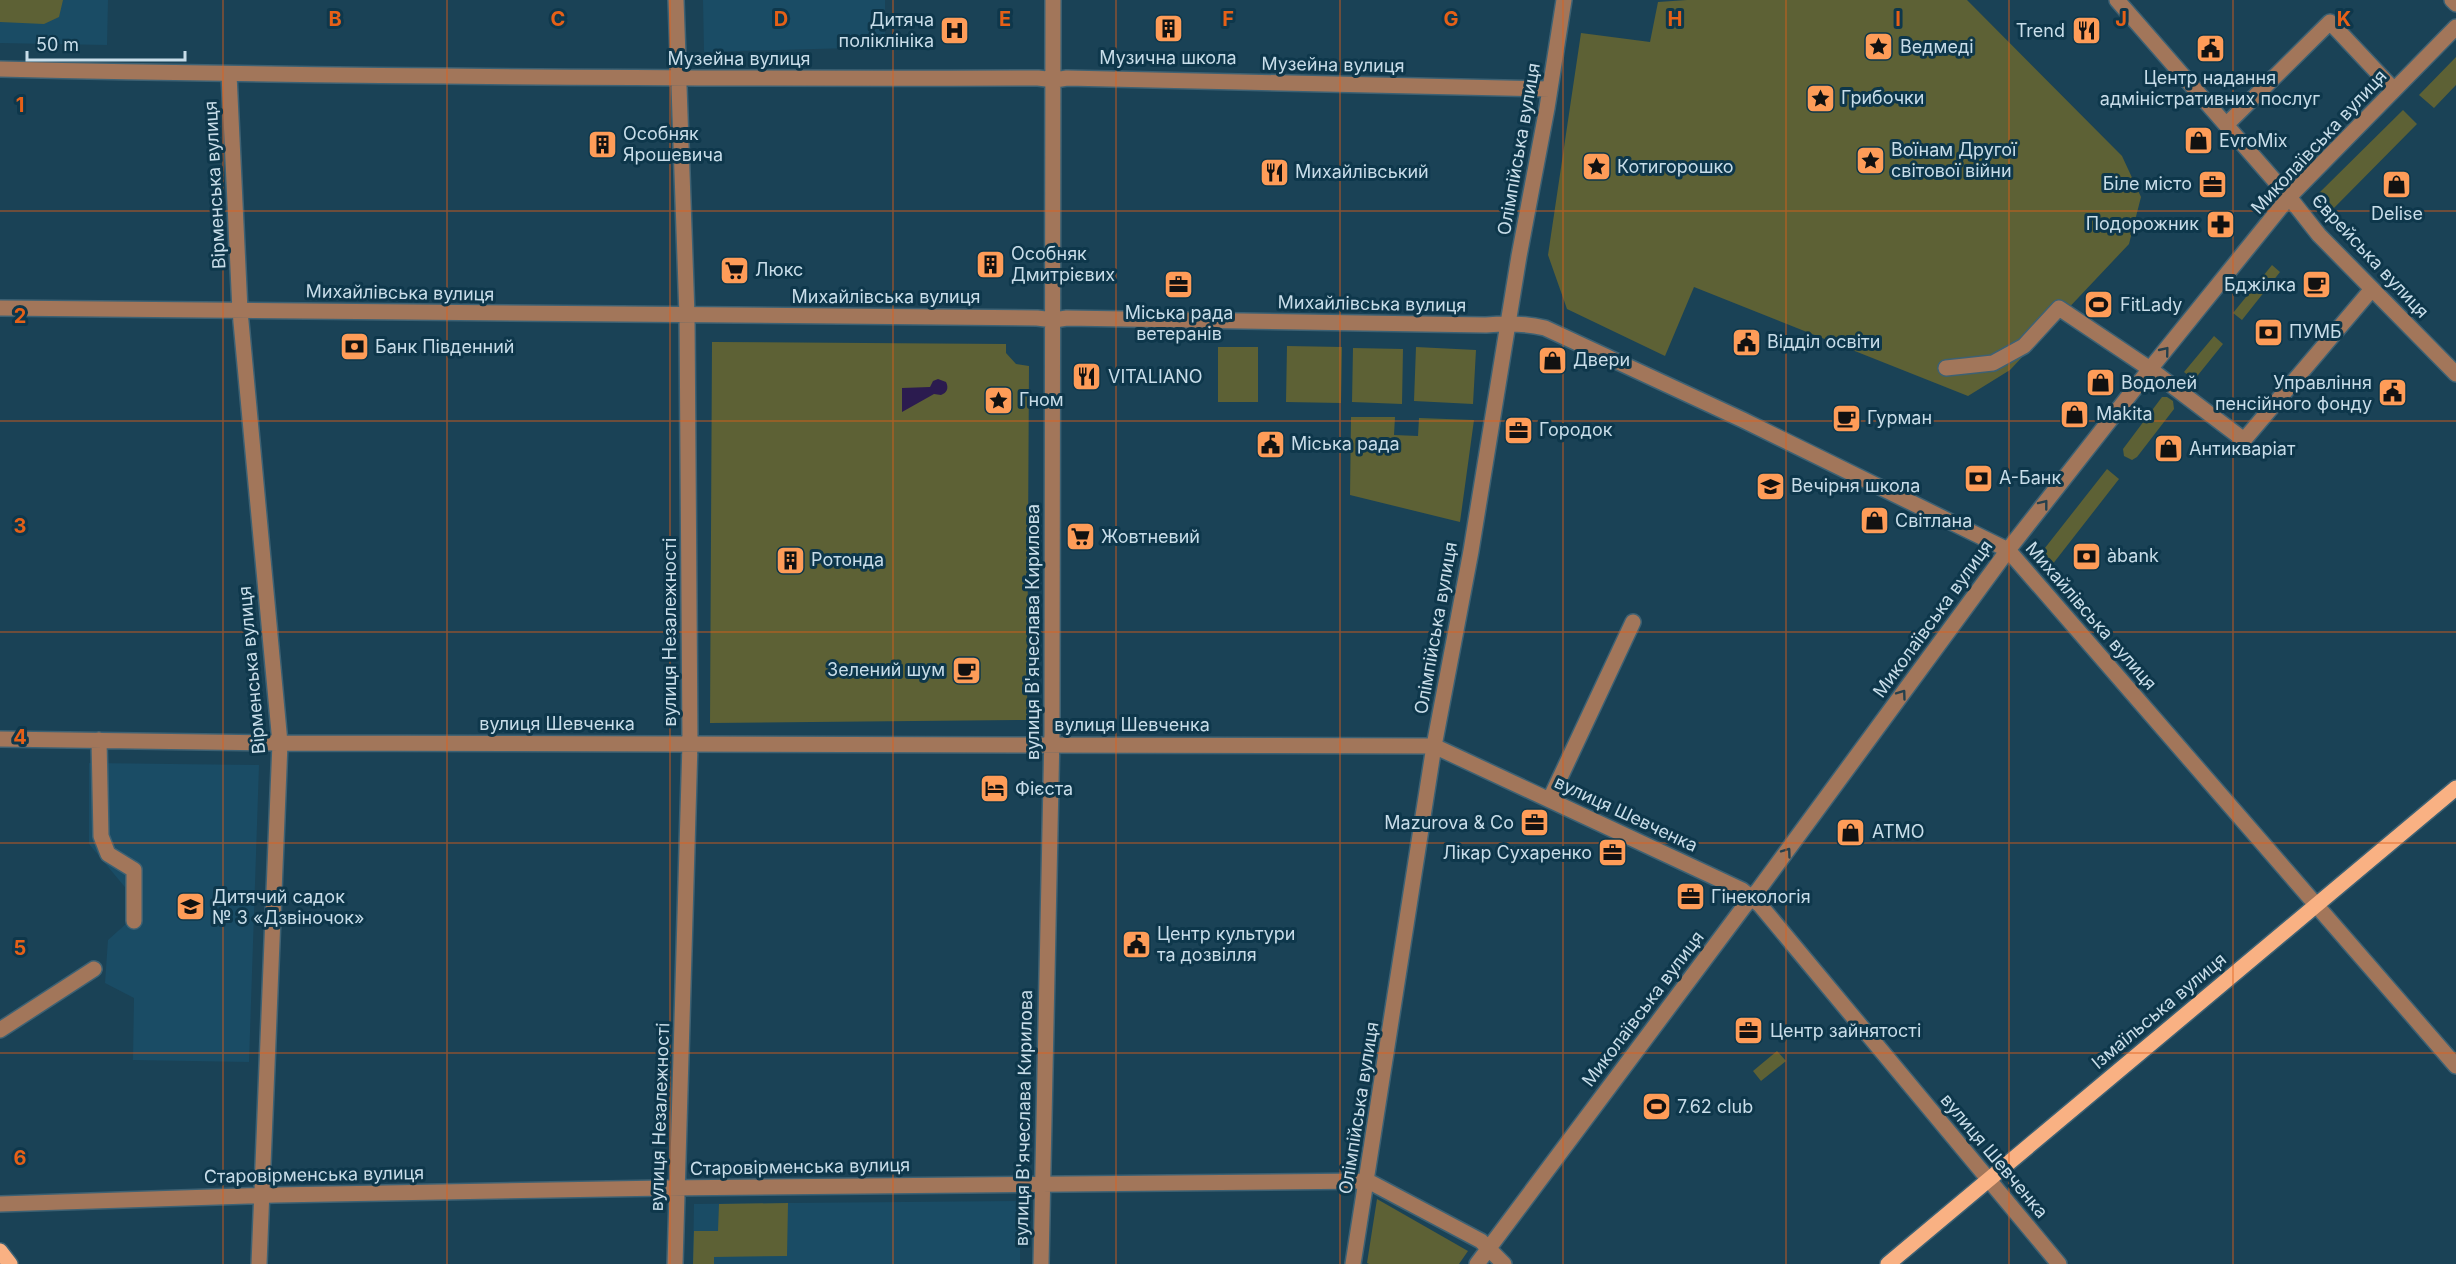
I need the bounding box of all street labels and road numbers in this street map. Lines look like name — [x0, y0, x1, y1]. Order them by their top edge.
street label: Музейна вулиця — [667, 48, 811, 69]
street label: Музейна вулиця — [1261, 53, 1405, 76]
street label: Олімпійська вулиця — [1493, 61, 1544, 237]
street label: Миколаївська вулиця — [2246, 65, 2391, 218]
street label: Вірменська вулиця — [200, 100, 229, 270]
street label: Єврейська вулиця — [2307, 189, 2433, 322]
street label: Михайлівська вулиця — [305, 280, 495, 305]
street label: Михайлівська вулиця — [792, 286, 980, 307]
street label: Михайлівська вулиця — [1277, 291, 1467, 316]
street label: вулиця В'ячеслава Кирилова — [1022, 504, 1043, 760]
street label: Миколаївська вулиця — [1869, 536, 1997, 701]
street label: вулиця Незалежності — [659, 538, 680, 726]
street label: Михайлівська вулиця — [2022, 538, 2161, 694]
street label: Олімпійська вулиця — [1410, 540, 1461, 716]
street label: Вірменська вулиця — [234, 585, 269, 755]
street label: вулиця Шевченка — [479, 713, 635, 734]
street label: вулиця Шевченка — [1054, 714, 1210, 735]
street label: вулиця Шевченка — [1551, 771, 1701, 856]
street label: Миколаївська вулиця — [1577, 927, 1708, 1091]
street label: Ізмаїльська вулиця — [2087, 948, 2230, 1073]
street label: вулиця В'ячеслава Кирилова — [1011, 990, 1036, 1246]
street label: Олімпійська вулиця — [1334, 1020, 1383, 1196]
street label: вулиця Незалежності — [646, 1022, 673, 1212]
street label: вулиця Шевченка — [1936, 1089, 2052, 1222]
street label: Старовірменська вулиця — [690, 1154, 910, 1179]
street label: Старовірменська вулиця — [204, 1162, 424, 1187]

